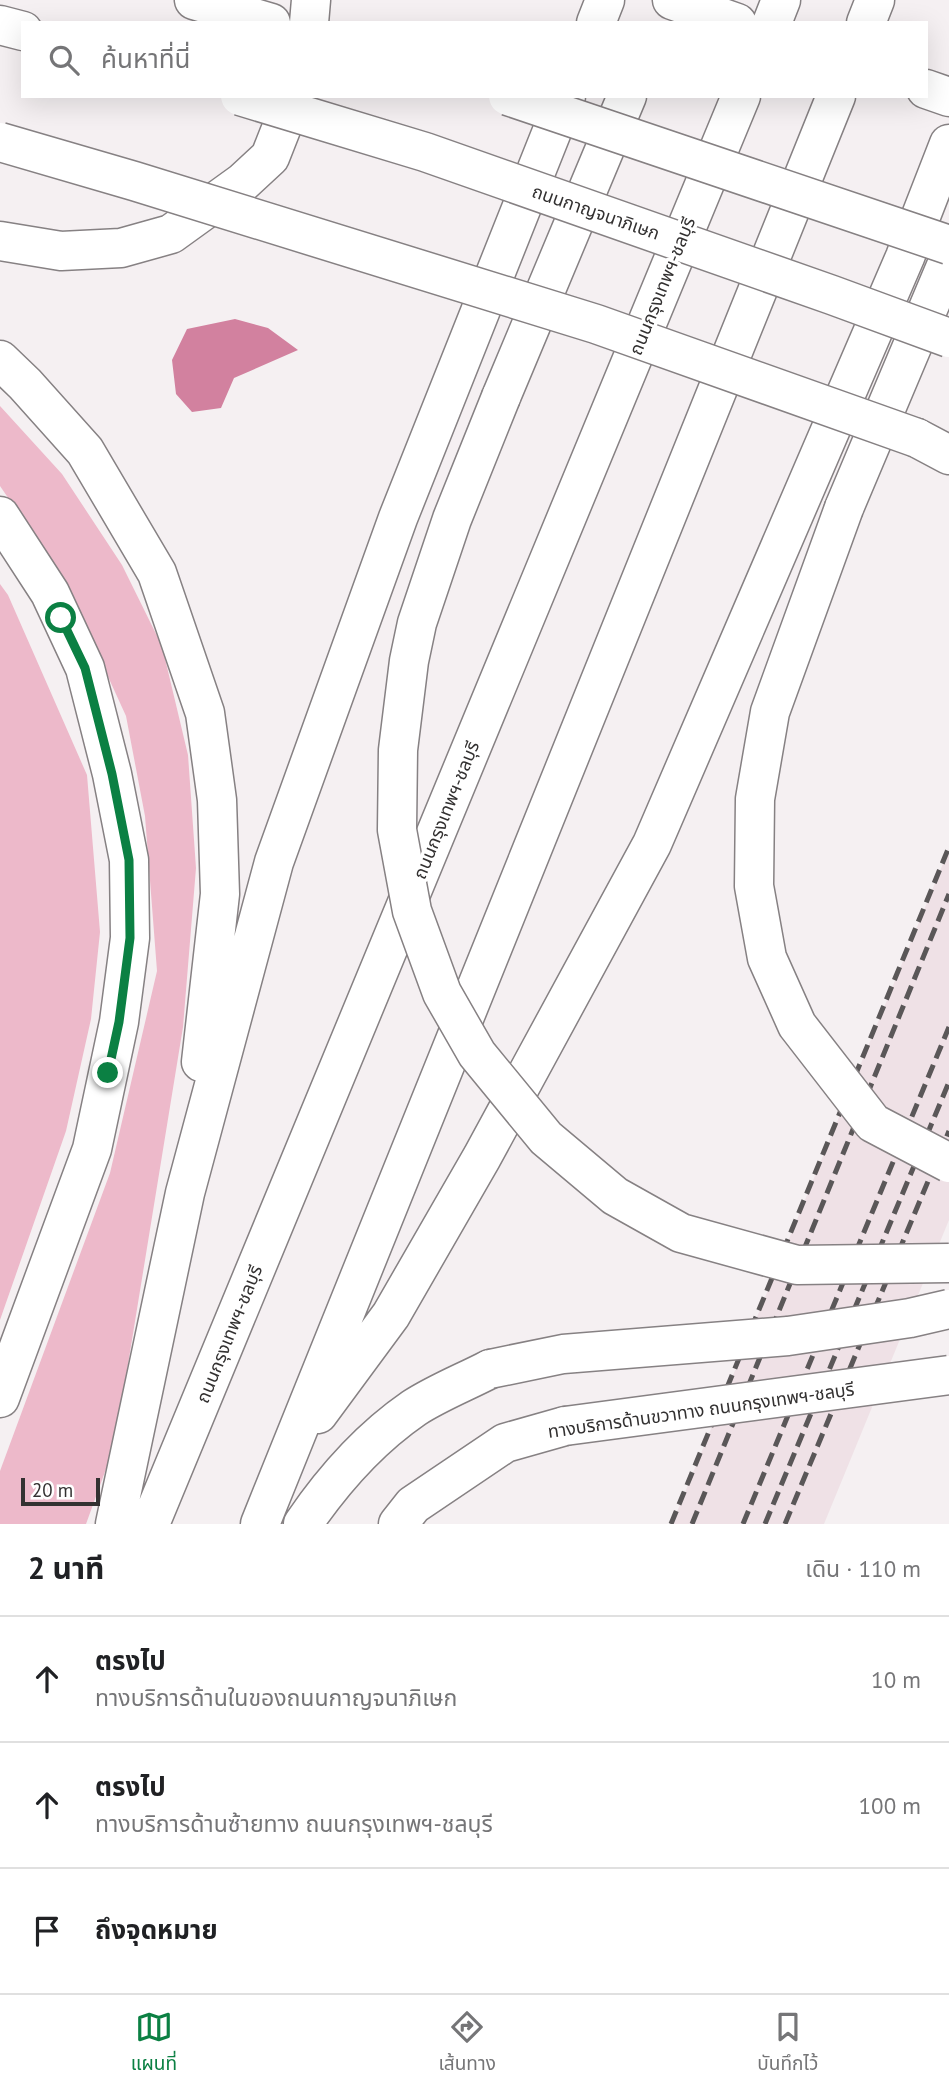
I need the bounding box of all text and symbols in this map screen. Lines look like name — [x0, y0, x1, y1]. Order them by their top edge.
search box — [21, 21, 928, 98]
icon: search — [45, 41, 83, 79]
text: ค้นหาที่นี่ — [101, 42, 191, 75]
street label: ถนนกาญจนาภิเษก — [529, 179, 663, 245]
street label: ถนนกรุงเทพฯ-ชลบุรี — [624, 214, 700, 358]
route start — [45, 602, 76, 633]
street label: ถนนกรุงเทพฯ-ชลบุรี — [408, 738, 484, 882]
route end — [92, 1057, 123, 1088]
street label: ถนนกรุงเทพฯ-ชลบุรี — [191, 1262, 267, 1406]
street label: ทางบริการด้านขวาทาง ถนนกรุงเทพฯ-ชลบุรี — [546, 1377, 856, 1443]
scale bar — [21, 1475, 100, 1507]
text: 20 m — [32, 1478, 73, 1502]
text: 2 นาที — [28, 1548, 104, 1587]
text: เดิน · 110 m — [805, 1554, 921, 1583]
text: ตรงไป — [95, 1644, 166, 1677]
icon: ahead — [28, 1660, 66, 1698]
text: 10 m — [871, 1665, 921, 1694]
text: ทางบริการด้านในของถนนกาญจนาภิเษก — [95, 1683, 457, 1712]
text: ตรงไป — [95, 1770, 166, 1803]
icon: ahead — [28, 1786, 66, 1824]
text: 100 m — [859, 1791, 921, 1820]
text: ทางบริการด้านซ้ายทาง ถนนกรุงเทพฯ-ชลบุรี — [95, 1809, 493, 1838]
icon: arrive — [28, 1912, 66, 1950]
text: ถึงจุดหมาย — [95, 1913, 218, 1946]
tab: แผนที่ — [131, 2008, 177, 2079]
tab: เส้นทาง — [438, 2008, 496, 2079]
tab: บันทึกไว้ — [757, 2008, 818, 2079]

